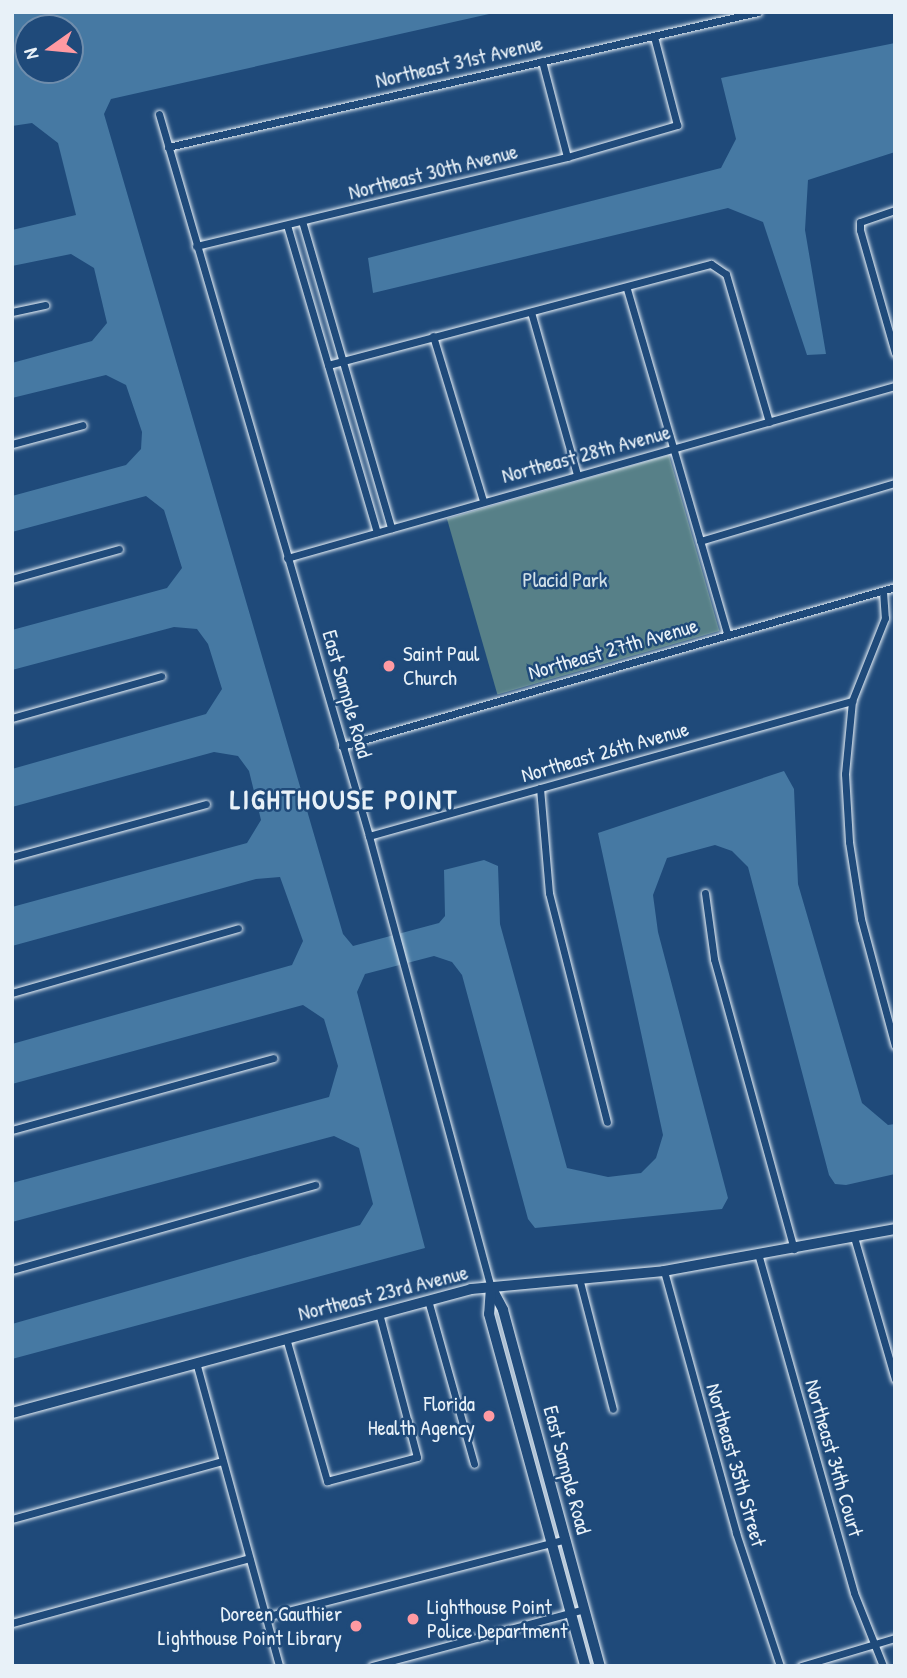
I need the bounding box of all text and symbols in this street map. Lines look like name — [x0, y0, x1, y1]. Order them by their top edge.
north arrow — [14, 14, 84, 84]
street label: Northeast 31st Avenue — [373, 30, 545, 94]
text: N — [17, 46, 45, 62]
street label: Northeast 30th Avenue — [346, 139, 520, 205]
street label: Northeast 28th Avenue — [499, 419, 673, 489]
park label: Placid Park — [523, 567, 607, 593]
street label: Northeast 27th Avenue — [525, 613, 701, 685]
street label: East Sample Road — [317, 627, 377, 761]
place label: Saint Paul Church — [403, 641, 479, 691]
marker: Saint Paul Church — [381, 658, 397, 674]
street label: Northeast 26th Avenue — [518, 716, 692, 788]
district label: LIGHTHOUSE POINT — [232, 782, 456, 816]
street label: Northeast 23rd Avenue — [295, 1260, 471, 1326]
street label: Northeast 34th Court — [800, 1377, 868, 1539]
street label: Northeast 35th Street — [701, 1381, 771, 1549]
place label: Florida Health Agency — [368, 1391, 475, 1441]
street label: East Sample Road — [538, 1403, 596, 1537]
marker: Florida Health Agency — [481, 1408, 497, 1424]
place label: Lighthouse Point Police Department — [427, 1594, 567, 1644]
place label: Doreen Gauthier Lighthouse Point Library — [158, 1601, 342, 1651]
marker: Lighthouse Point Police Department — [405, 1611, 421, 1627]
marker: Doreen Gauthier Lighthouse Point Library — [348, 1618, 364, 1634]

